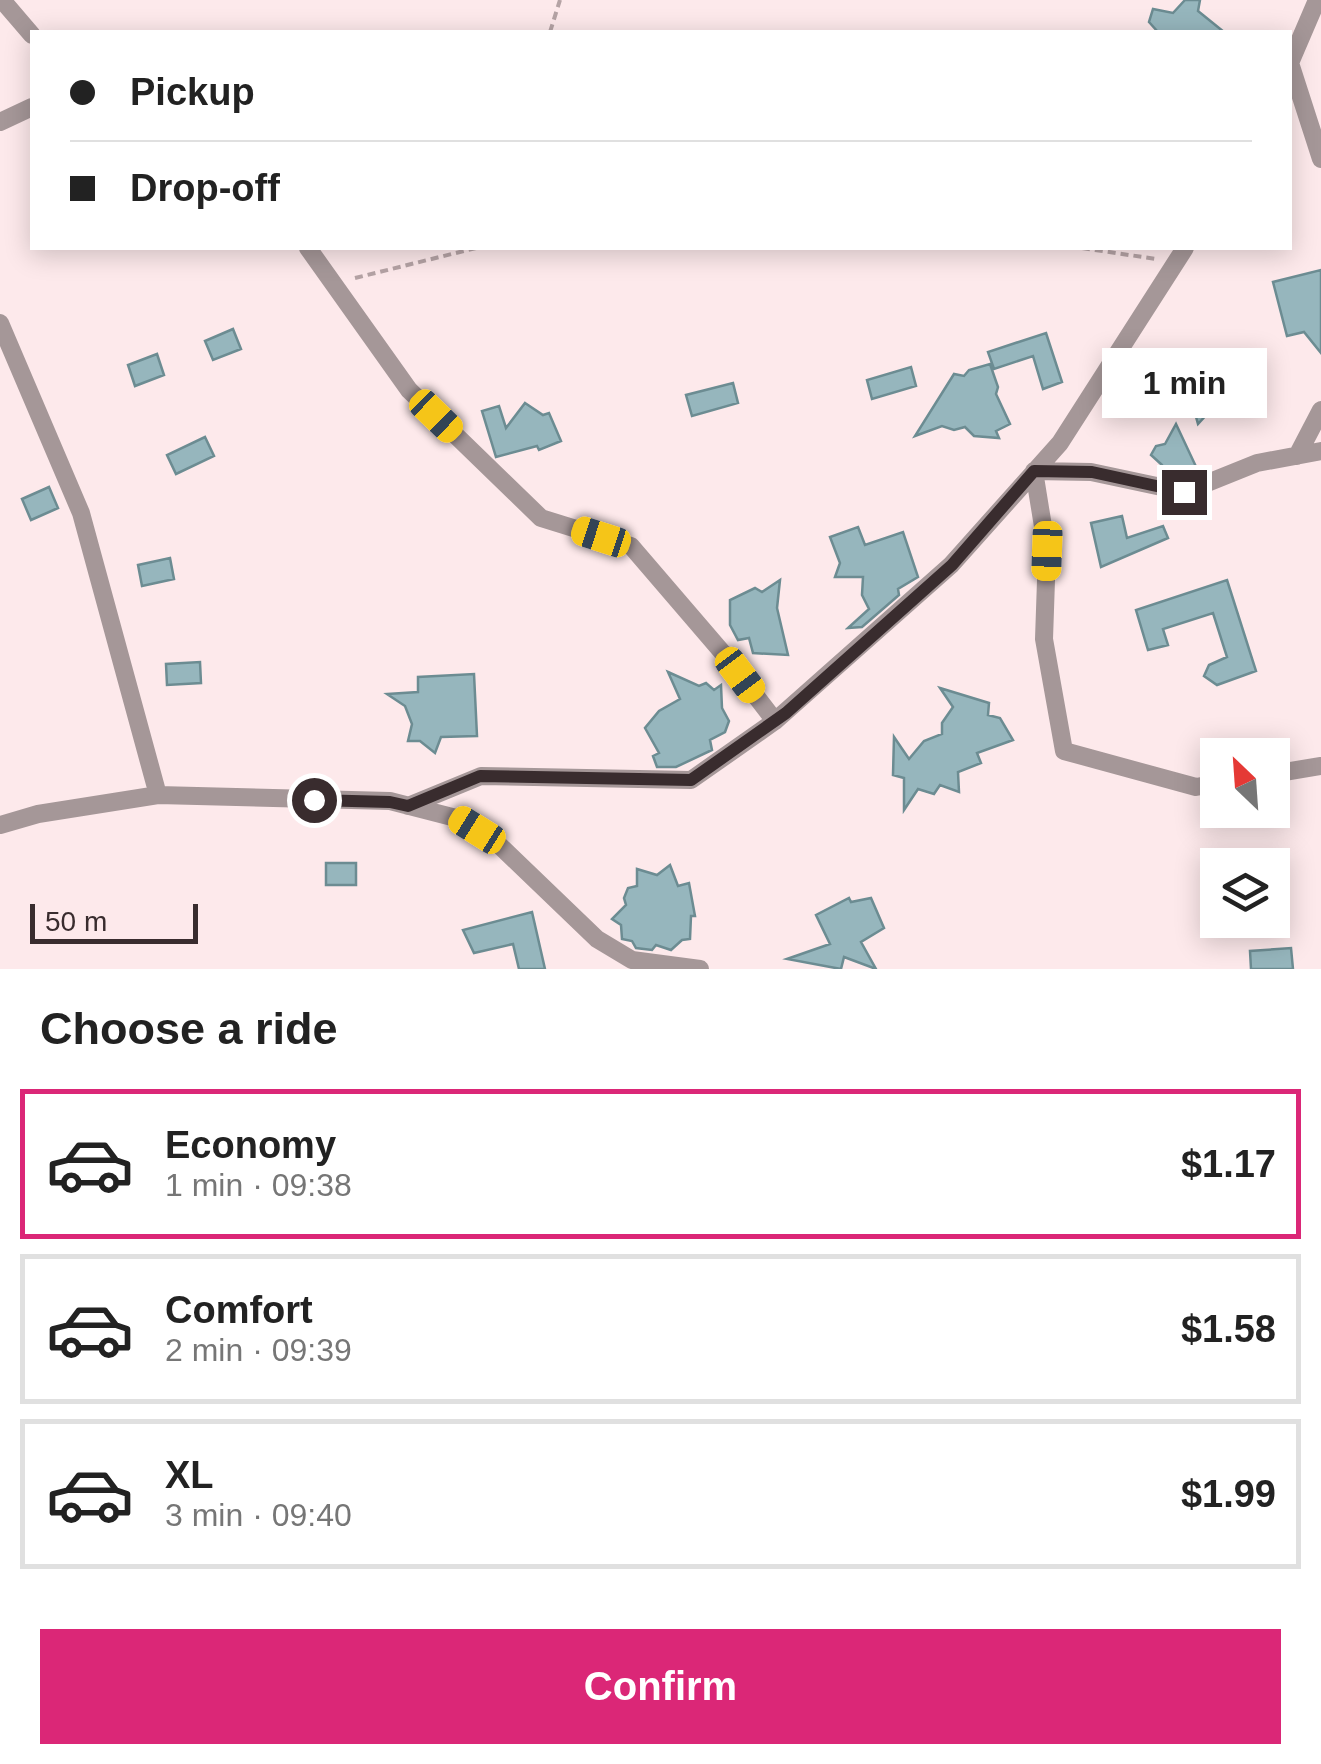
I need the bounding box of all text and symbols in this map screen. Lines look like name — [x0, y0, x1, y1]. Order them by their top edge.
text: Pickup — [130, 71, 255, 113]
text: Drop-off — [130, 167, 280, 209]
callout: 1 min — [1102, 347, 1266, 417]
text: 1 min — [1143, 365, 1226, 401]
car — [404, 384, 468, 448]
route end — [1162, 470, 1207, 515]
car — [568, 513, 634, 561]
car — [1031, 520, 1063, 582]
car — [710, 642, 770, 708]
north arrow — [1200, 738, 1290, 828]
map controls — [1200, 738, 1290, 938]
route start — [292, 778, 337, 823]
car — [444, 801, 510, 859]
button: layers — [1200, 848, 1290, 938]
scale bar — [30, 899, 198, 944]
text: 50 m — [45, 906, 107, 937]
text: Choose a ride — [40, 1003, 338, 1054]
icon: car — [45, 1119, 135, 1209]
text: Economy — [165, 1124, 336, 1166]
text: $1.17 — [1181, 1143, 1276, 1185]
text: 1 min · 09:38 — [165, 1167, 352, 1203]
icon: car — [45, 1284, 135, 1374]
text: Comfort — [165, 1289, 313, 1331]
text: $1.58 — [1181, 1308, 1276, 1350]
text: 2 min · 09:39 — [165, 1332, 352, 1368]
icon: car — [45, 1449, 135, 1539]
text: XL — [165, 1454, 214, 1496]
text: $1.99 — [1181, 1473, 1276, 1515]
text: 3 min · 09:40 — [165, 1497, 352, 1533]
button: Confirm — [40, 1629, 1281, 1744]

